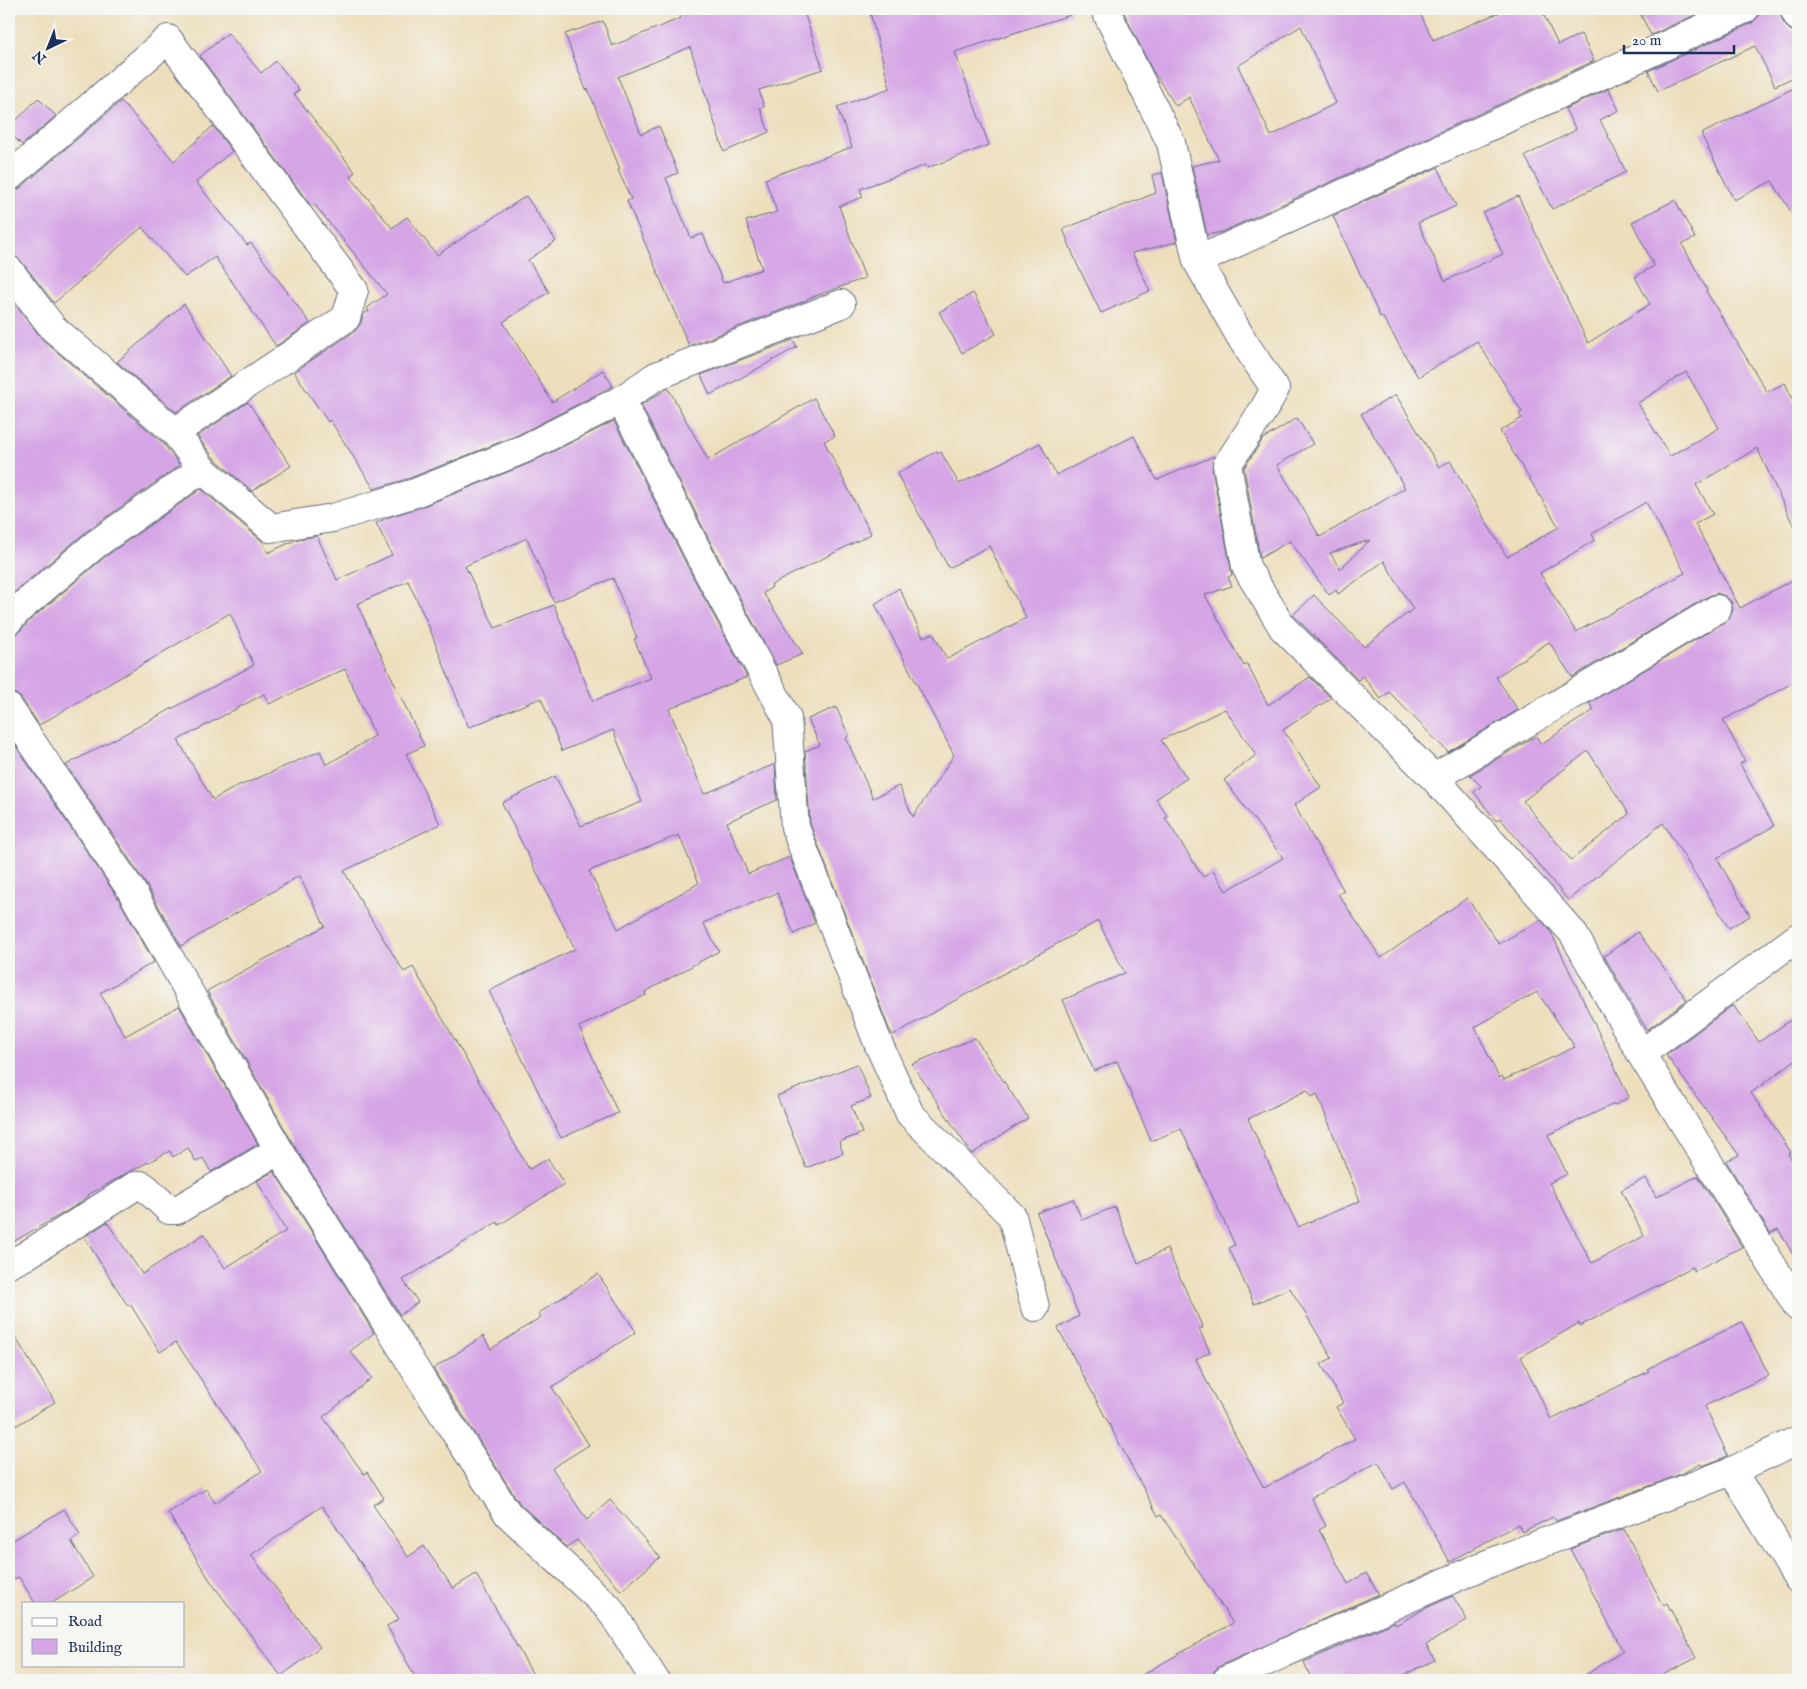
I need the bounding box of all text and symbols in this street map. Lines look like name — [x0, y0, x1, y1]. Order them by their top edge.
north arrow — [22, 22, 72, 72]
scale bar — [1624, 22, 1734, 54]
text: 20 m — [1632, 31, 1662, 50]
text: N — [29, 46, 51, 68]
legend — [22, 1602, 185, 1666]
text: Road — [68, 1612, 103, 1631]
text: Building — [68, 1638, 123, 1657]

